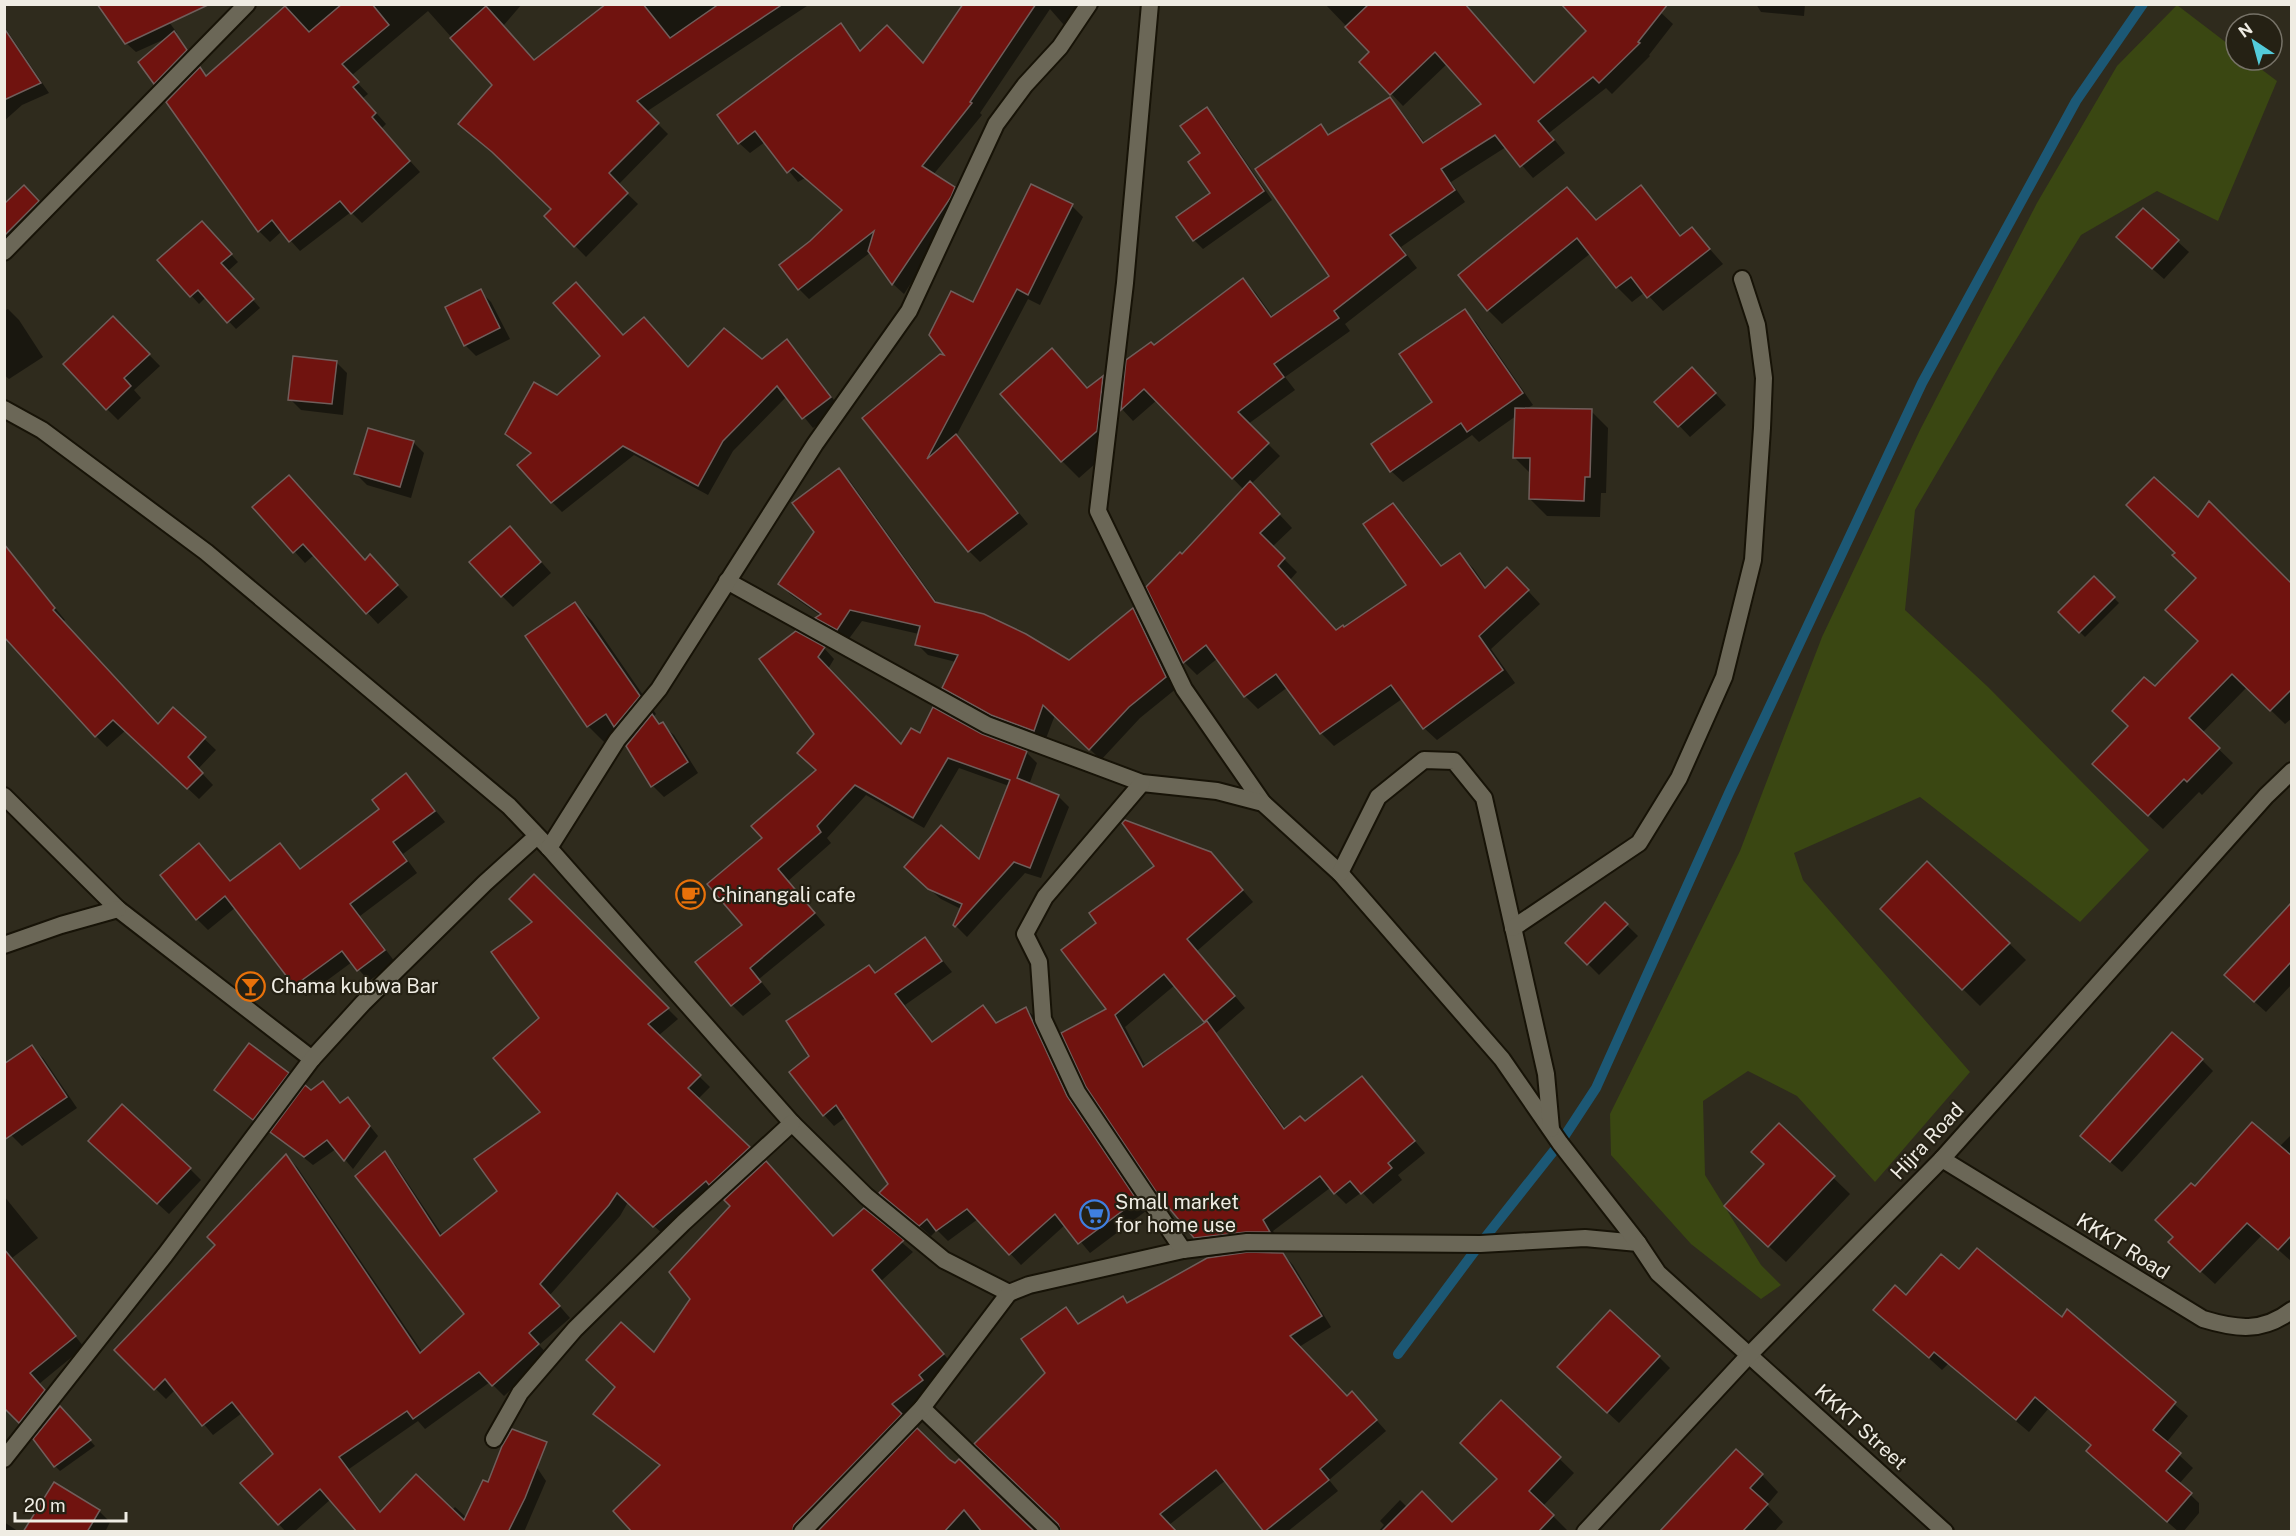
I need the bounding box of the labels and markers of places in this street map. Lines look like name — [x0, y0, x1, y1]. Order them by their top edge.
cafe icon: Chinangali cafe — [675, 879, 707, 911]
place label: Chinangali cafe — [712, 883, 856, 907]
bar icon: Chama kubwa Bar — [234, 970, 266, 1002]
place label: Chama kubwa Bar — [271, 974, 439, 998]
place label: Small market for home use — [1115, 1190, 1239, 1237]
supermarket icon: Small market for home use — [1078, 1198, 1110, 1230]

